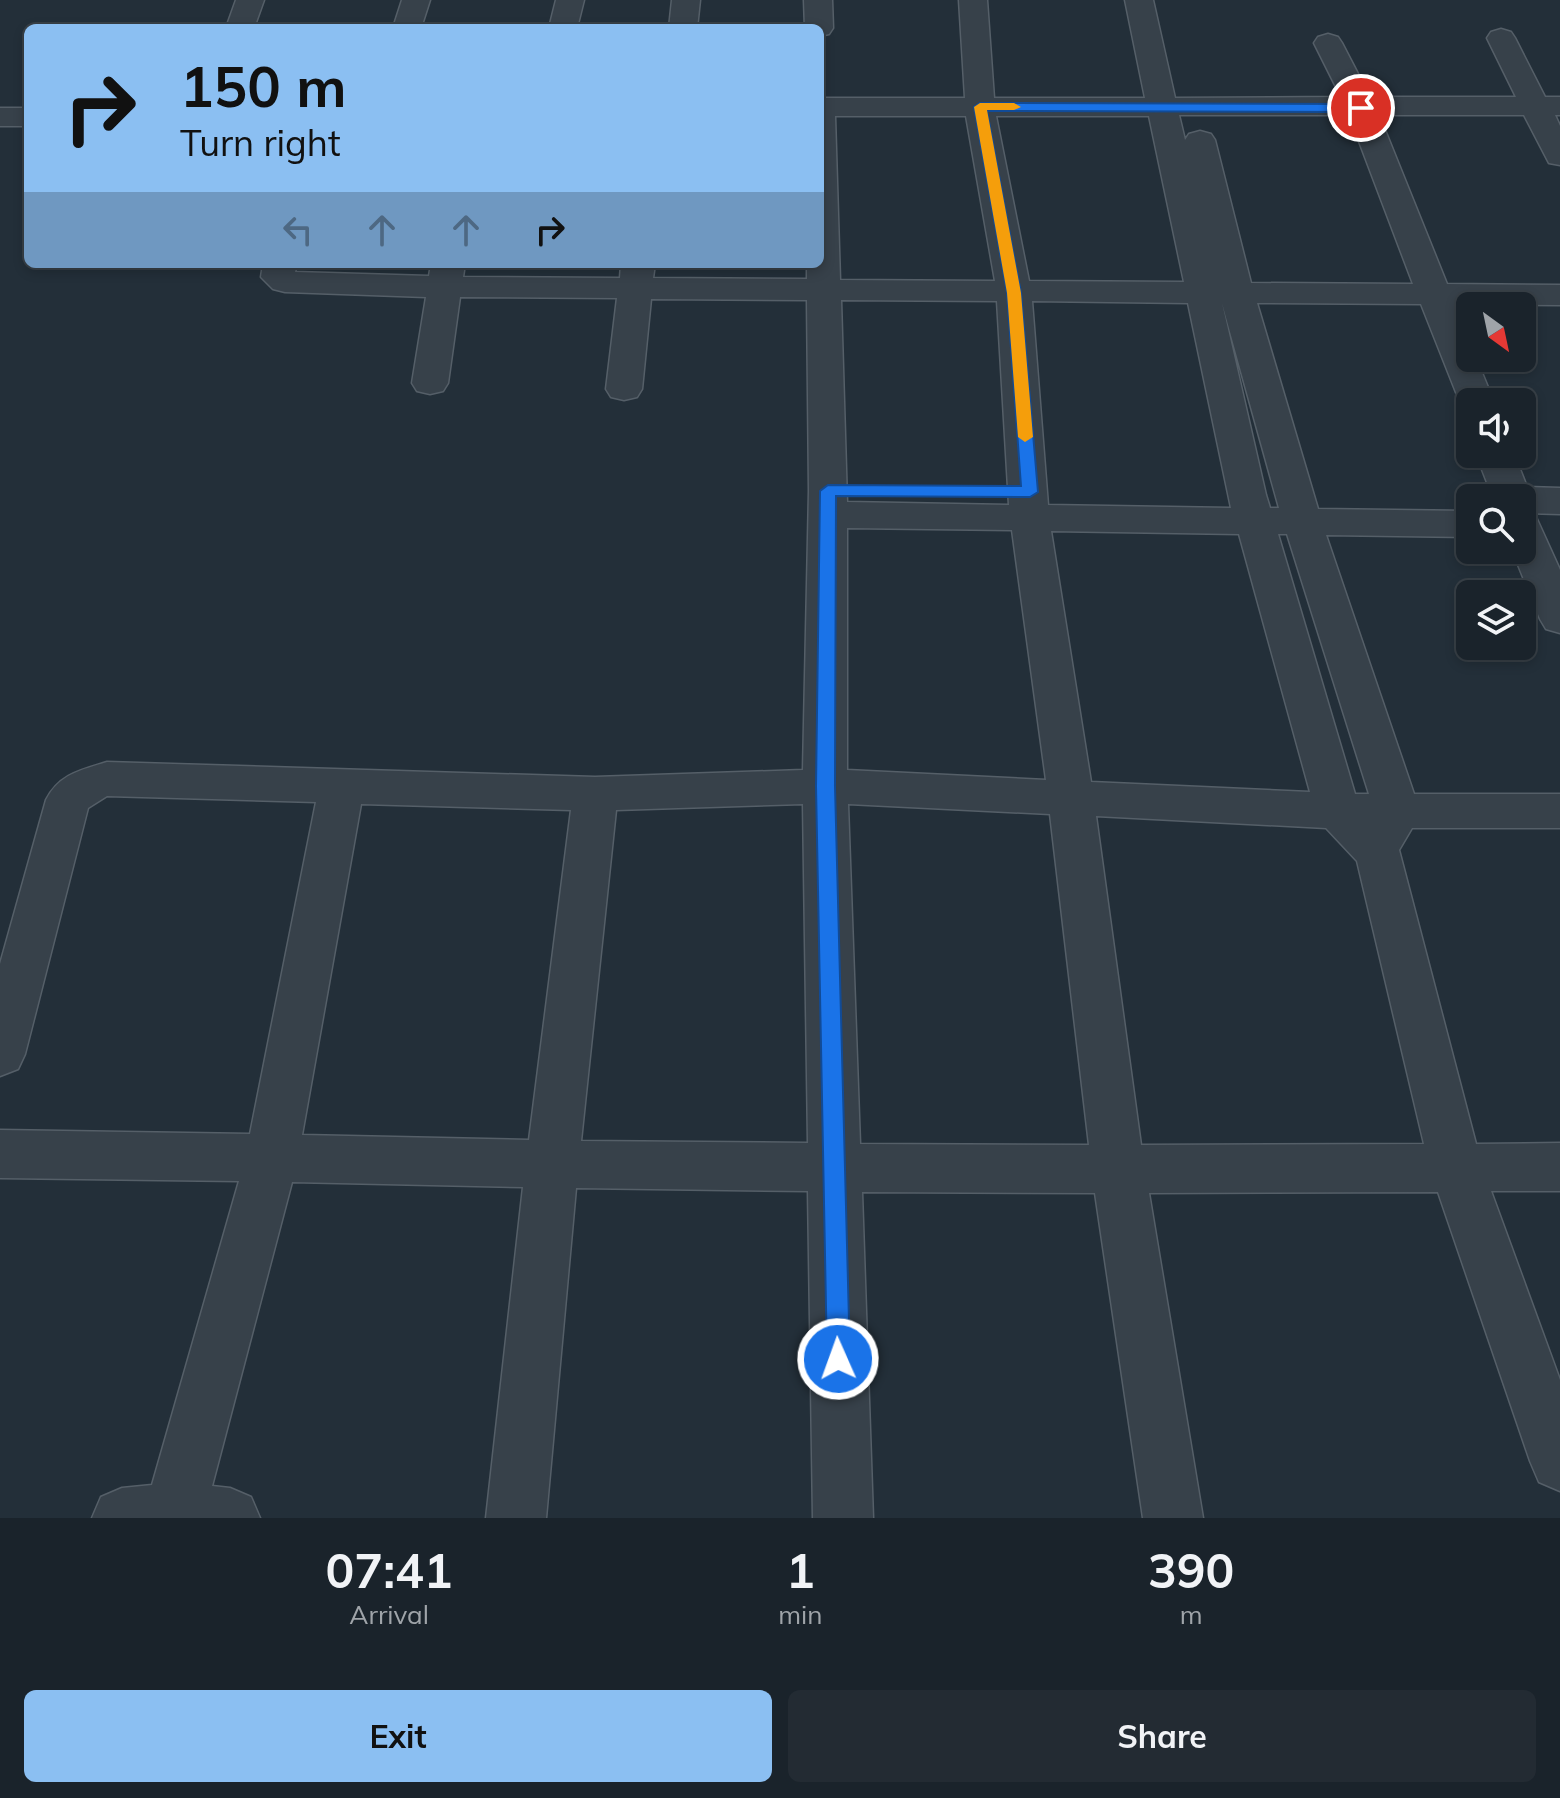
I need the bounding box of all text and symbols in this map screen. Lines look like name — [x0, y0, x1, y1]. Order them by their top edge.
text: 150 m — [180, 51, 347, 121]
icon: right — [48, 56, 152, 160]
pin — [1327, 74, 1395, 142]
icon: arrive — [1339, 86, 1383, 130]
text: Turn right — [180, 120, 341, 165]
icon: left — [276, 208, 320, 252]
icon: ahead — [360, 208, 404, 252]
icon: ahead — [444, 208, 488, 252]
icon: right — [528, 208, 572, 252]
north arrow — [1456, 292, 1536, 372]
map controls — [1456, 292, 1536, 660]
button: sound — [1456, 388, 1536, 468]
button: search — [1456, 484, 1536, 564]
button: layers — [1456, 580, 1536, 660]
position arrow — [796, 1317, 880, 1401]
text: 07:41 — [326, 1540, 453, 1600]
text: 1 — [786, 1540, 815, 1600]
text: 390 — [1148, 1540, 1234, 1600]
text: Arrival — [349, 1598, 429, 1631]
text: min — [778, 1598, 822, 1631]
text: m — [1180, 1598, 1203, 1631]
button: Exit — [24, 1690, 772, 1782]
button: Share — [788, 1690, 1536, 1782]

